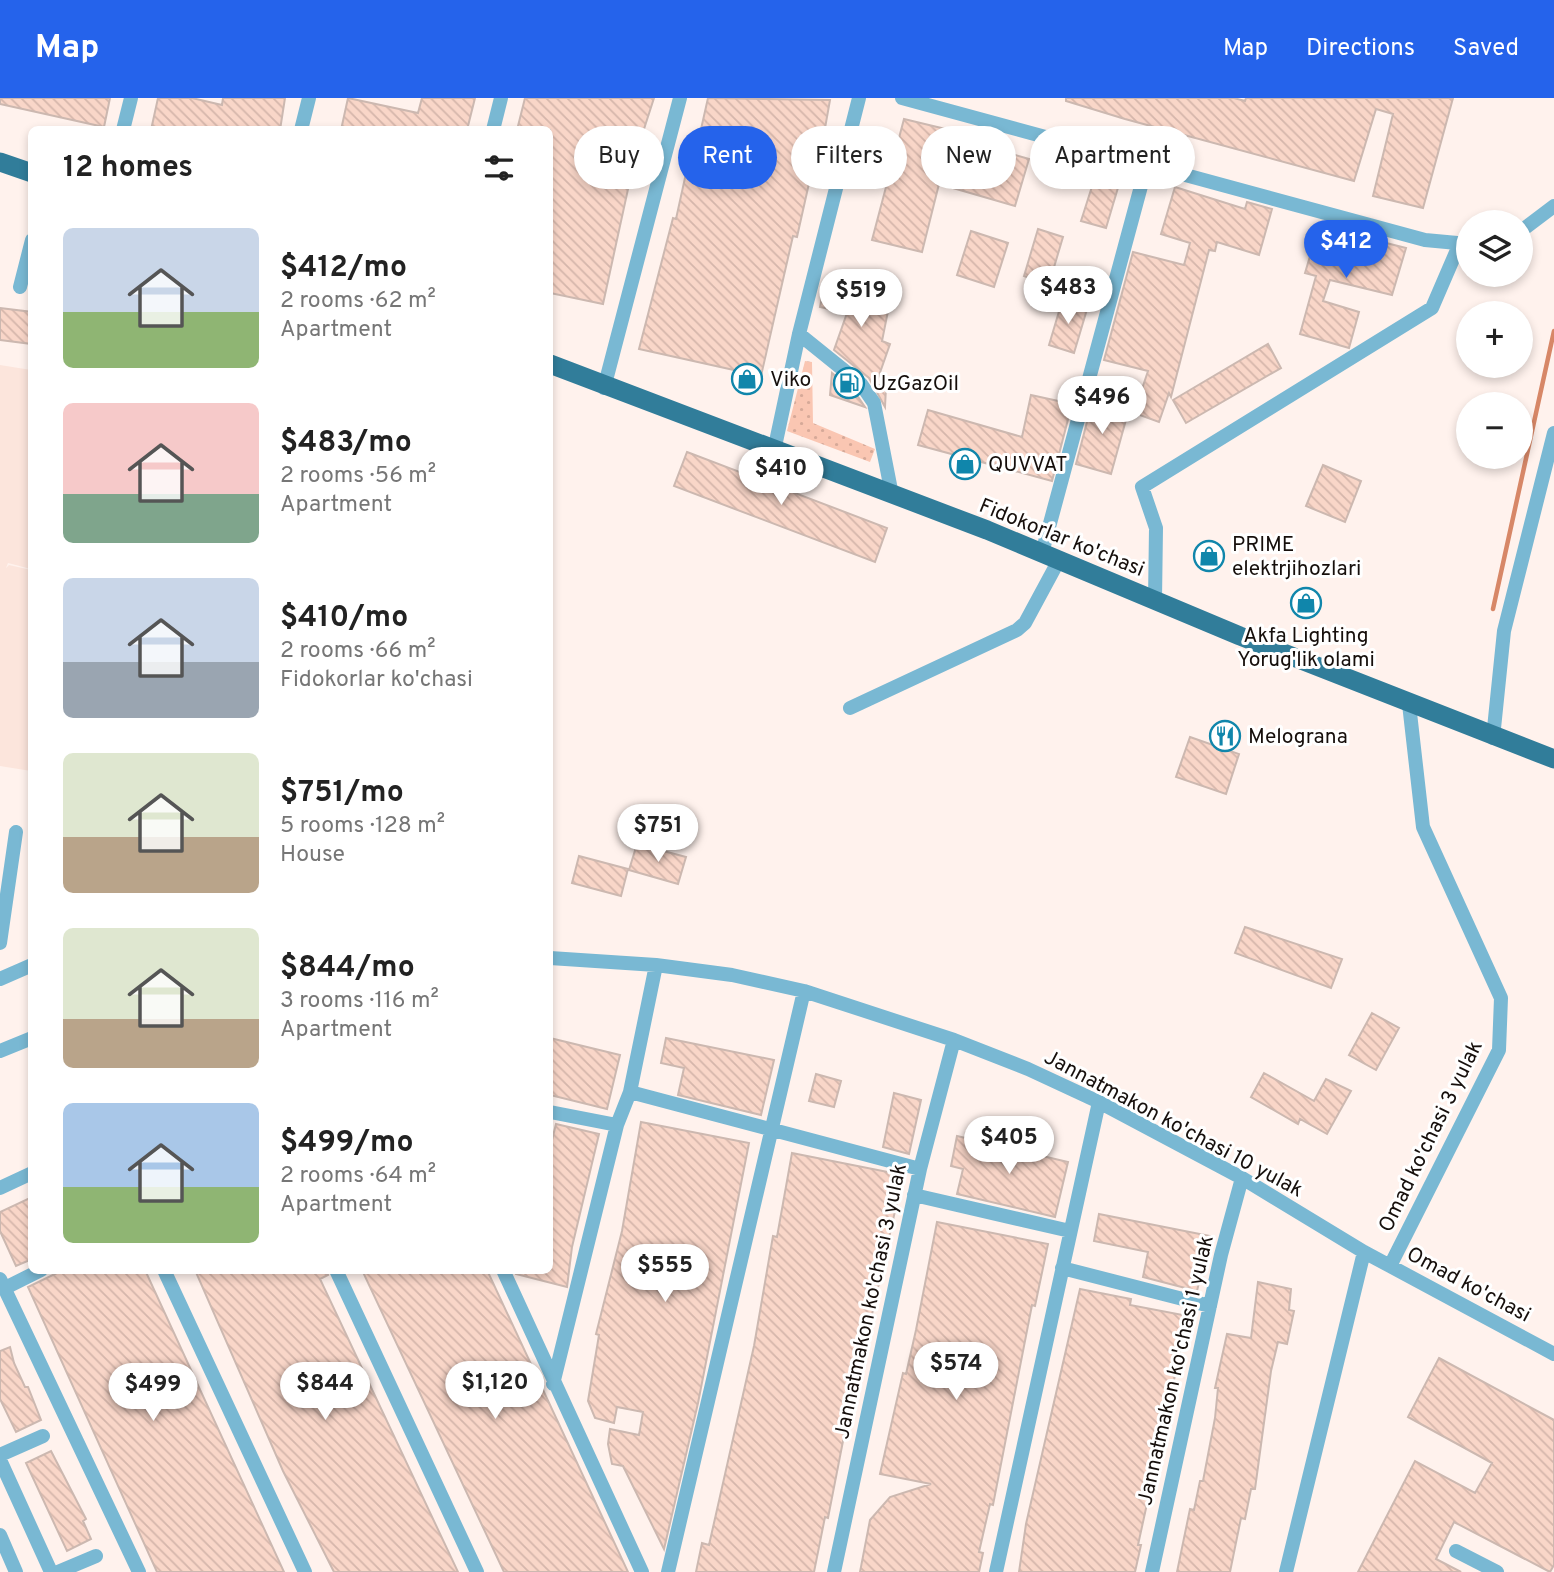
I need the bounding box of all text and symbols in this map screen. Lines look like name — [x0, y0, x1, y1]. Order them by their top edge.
text: Map — [35, 28, 99, 70]
text: Map — [1223, 34, 1268, 64]
text: Directions — [1306, 34, 1415, 64]
text: Saved — [1453, 34, 1519, 64]
chip: Buy — [574, 126, 664, 189]
chip: Rent — [678, 126, 777, 189]
chip: Filters — [791, 126, 907, 189]
chip: New — [921, 126, 1016, 189]
chip: Apartment — [1030, 126, 1195, 189]
icon: filters — [480, 149, 518, 187]
text: 12 homes — [63, 150, 193, 187]
map controls — [1456, 210, 1533, 469]
button: layers — [1456, 210, 1533, 287]
pin: $412 — [1305, 220, 1387, 280]
text: $412 — [1320, 228, 1372, 257]
text: $412/mo — [280, 250, 407, 287]
icon: home — [119, 256, 203, 340]
pin: $483 — [1027, 266, 1109, 326]
pin: $519 — [820, 270, 902, 329]
text: $483 — [1040, 274, 1096, 303]
text: $519 — [835, 277, 887, 306]
text: 2 rooms · 62 m² — [280, 287, 436, 316]
button: + — [1456, 301, 1533, 378]
text: Apartment — [280, 316, 392, 345]
shop icon: Viko — [730, 362, 764, 396]
fuel station icon: UzGazOil — [832, 366, 866, 400]
place label: Viko — [770, 367, 811, 394]
place label: UzGazOil — [872, 371, 959, 398]
pin: $496 — [1061, 376, 1143, 436]
text: $496 — [1074, 384, 1130, 413]
button: − — [1456, 392, 1533, 469]
text: $483/mo — [280, 425, 412, 462]
icon: home — [119, 431, 203, 515]
shop icon: QUVVAT — [948, 447, 982, 481]
pin: $410 — [740, 448, 822, 507]
place label: QUVVAT — [988, 452, 1067, 479]
text: $410 — [755, 455, 807, 484]
text: 2 rooms · 56 m² — [280, 462, 436, 491]
text: Apartment — [280, 491, 392, 520]
street label: Fidokorlar ko'chasi — [975, 493, 1148, 584]
place label: PRIME elektrjihozlari — [1232, 532, 1361, 583]
shop icon: PRIME elektrjihozlari — [1192, 539, 1226, 573]
shop icon: Akfa Lighting Yorug'lik olami — [1289, 586, 1323, 620]
text: $410/mo — [280, 600, 408, 637]
icon: home — [119, 606, 203, 690]
place label: Akfa Lighting Yorug'lik olami — [1237, 623, 1375, 674]
text: 2 rooms · 66 m² — [280, 637, 436, 666]
text: Fidokorlar ko'chasi — [280, 666, 473, 695]
restaurant icon: Melograna — [1208, 719, 1242, 753]
place label: Melograna — [1248, 724, 1348, 751]
text: $751/mo — [280, 775, 404, 812]
icon: home — [119, 781, 203, 865]
pin: $751 — [617, 804, 699, 864]
text: 5 rooms · 128 m² — [280, 812, 445, 841]
text: $751 — [633, 812, 683, 841]
text: House — [280, 841, 345, 870]
text: $844/mo — [280, 950, 415, 987]
icon: home — [119, 956, 203, 1040]
text: 3 rooms · 116 m² — [280, 987, 439, 1016]
text: Apartment — [280, 1016, 392, 1045]
street label: Omad ko'chasi 3 yulak — [1373, 1036, 1489, 1237]
street label: Jannatmakon ko'chasi 10 yulak — [1039, 1044, 1308, 1204]
pin: $405 — [968, 1116, 1050, 1176]
text: $405 — [980, 1124, 1038, 1153]
text: $499/mo — [280, 1125, 413, 1162]
icon: home — [119, 1131, 203, 1215]
street label: Jannatmakon ko'chasi 3 yulak — [829, 1161, 914, 1442]
text: 2 rooms · 64 m² — [280, 1162, 436, 1191]
text: Apartment — [280, 1191, 392, 1220]
street label: Jannatmakon ko'chasi 1 yulak — [1132, 1233, 1221, 1508]
street label: Omad ko'chasi — [1402, 1241, 1535, 1329]
pin: $555 — [624, 1244, 706, 1304]
text: $555 — [637, 1252, 693, 1281]
pin: $574 — [915, 1342, 997, 1402]
text: $574 — [929, 1350, 983, 1379]
pin: $844 — [284, 1362, 366, 1422]
pin: $1,120 — [438, 1362, 552, 1421]
pin: $499 — [112, 1364, 194, 1423]
text: $1,120 — [461, 1369, 529, 1398]
text: $844 — [296, 1370, 354, 1399]
text: $499 — [125, 1371, 181, 1400]

